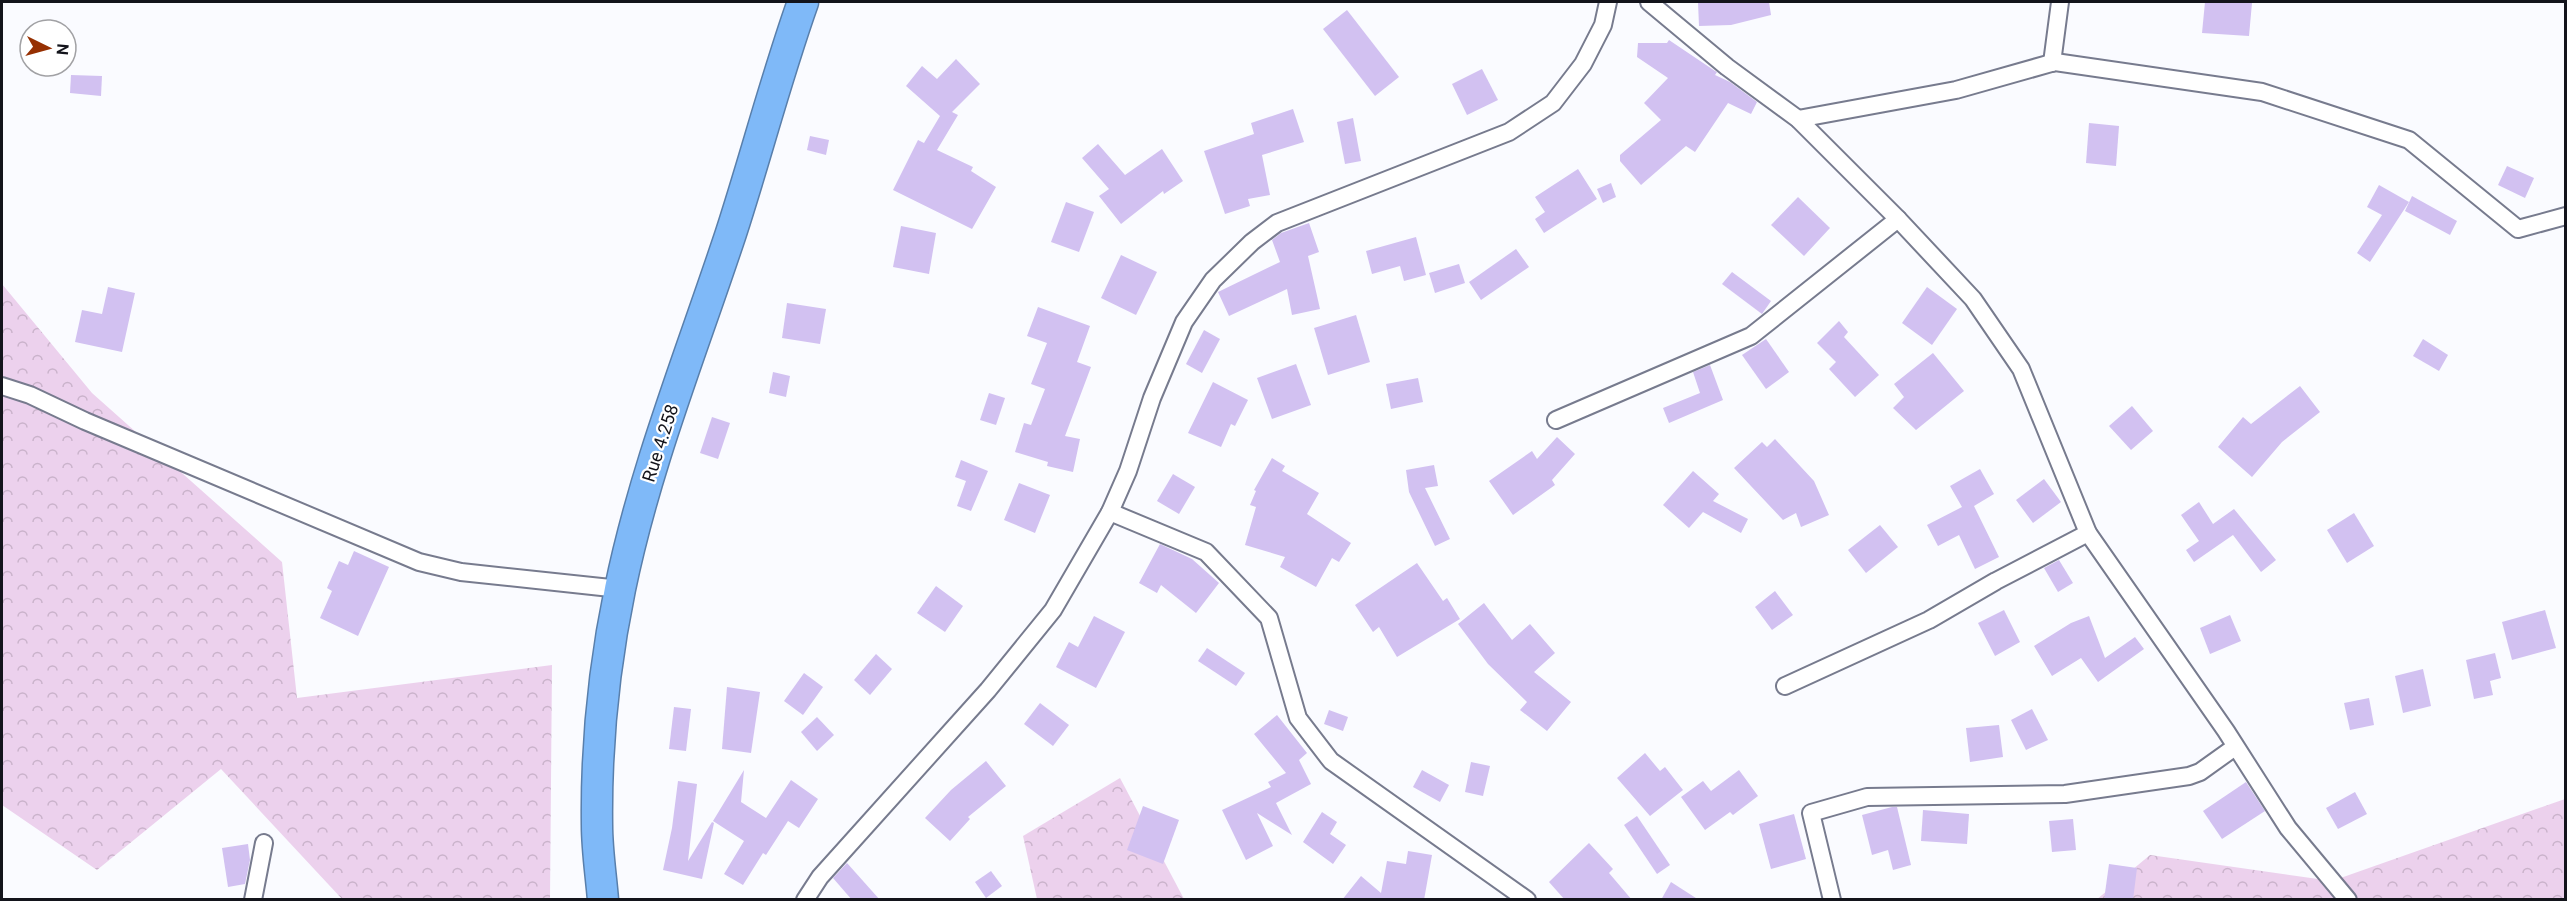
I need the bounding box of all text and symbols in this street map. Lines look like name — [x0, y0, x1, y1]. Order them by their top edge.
north arrow — [18, 18, 78, 78]
text: N — [52, 43, 72, 56]
street label: Rue 4.258 — [638, 402, 682, 484]

